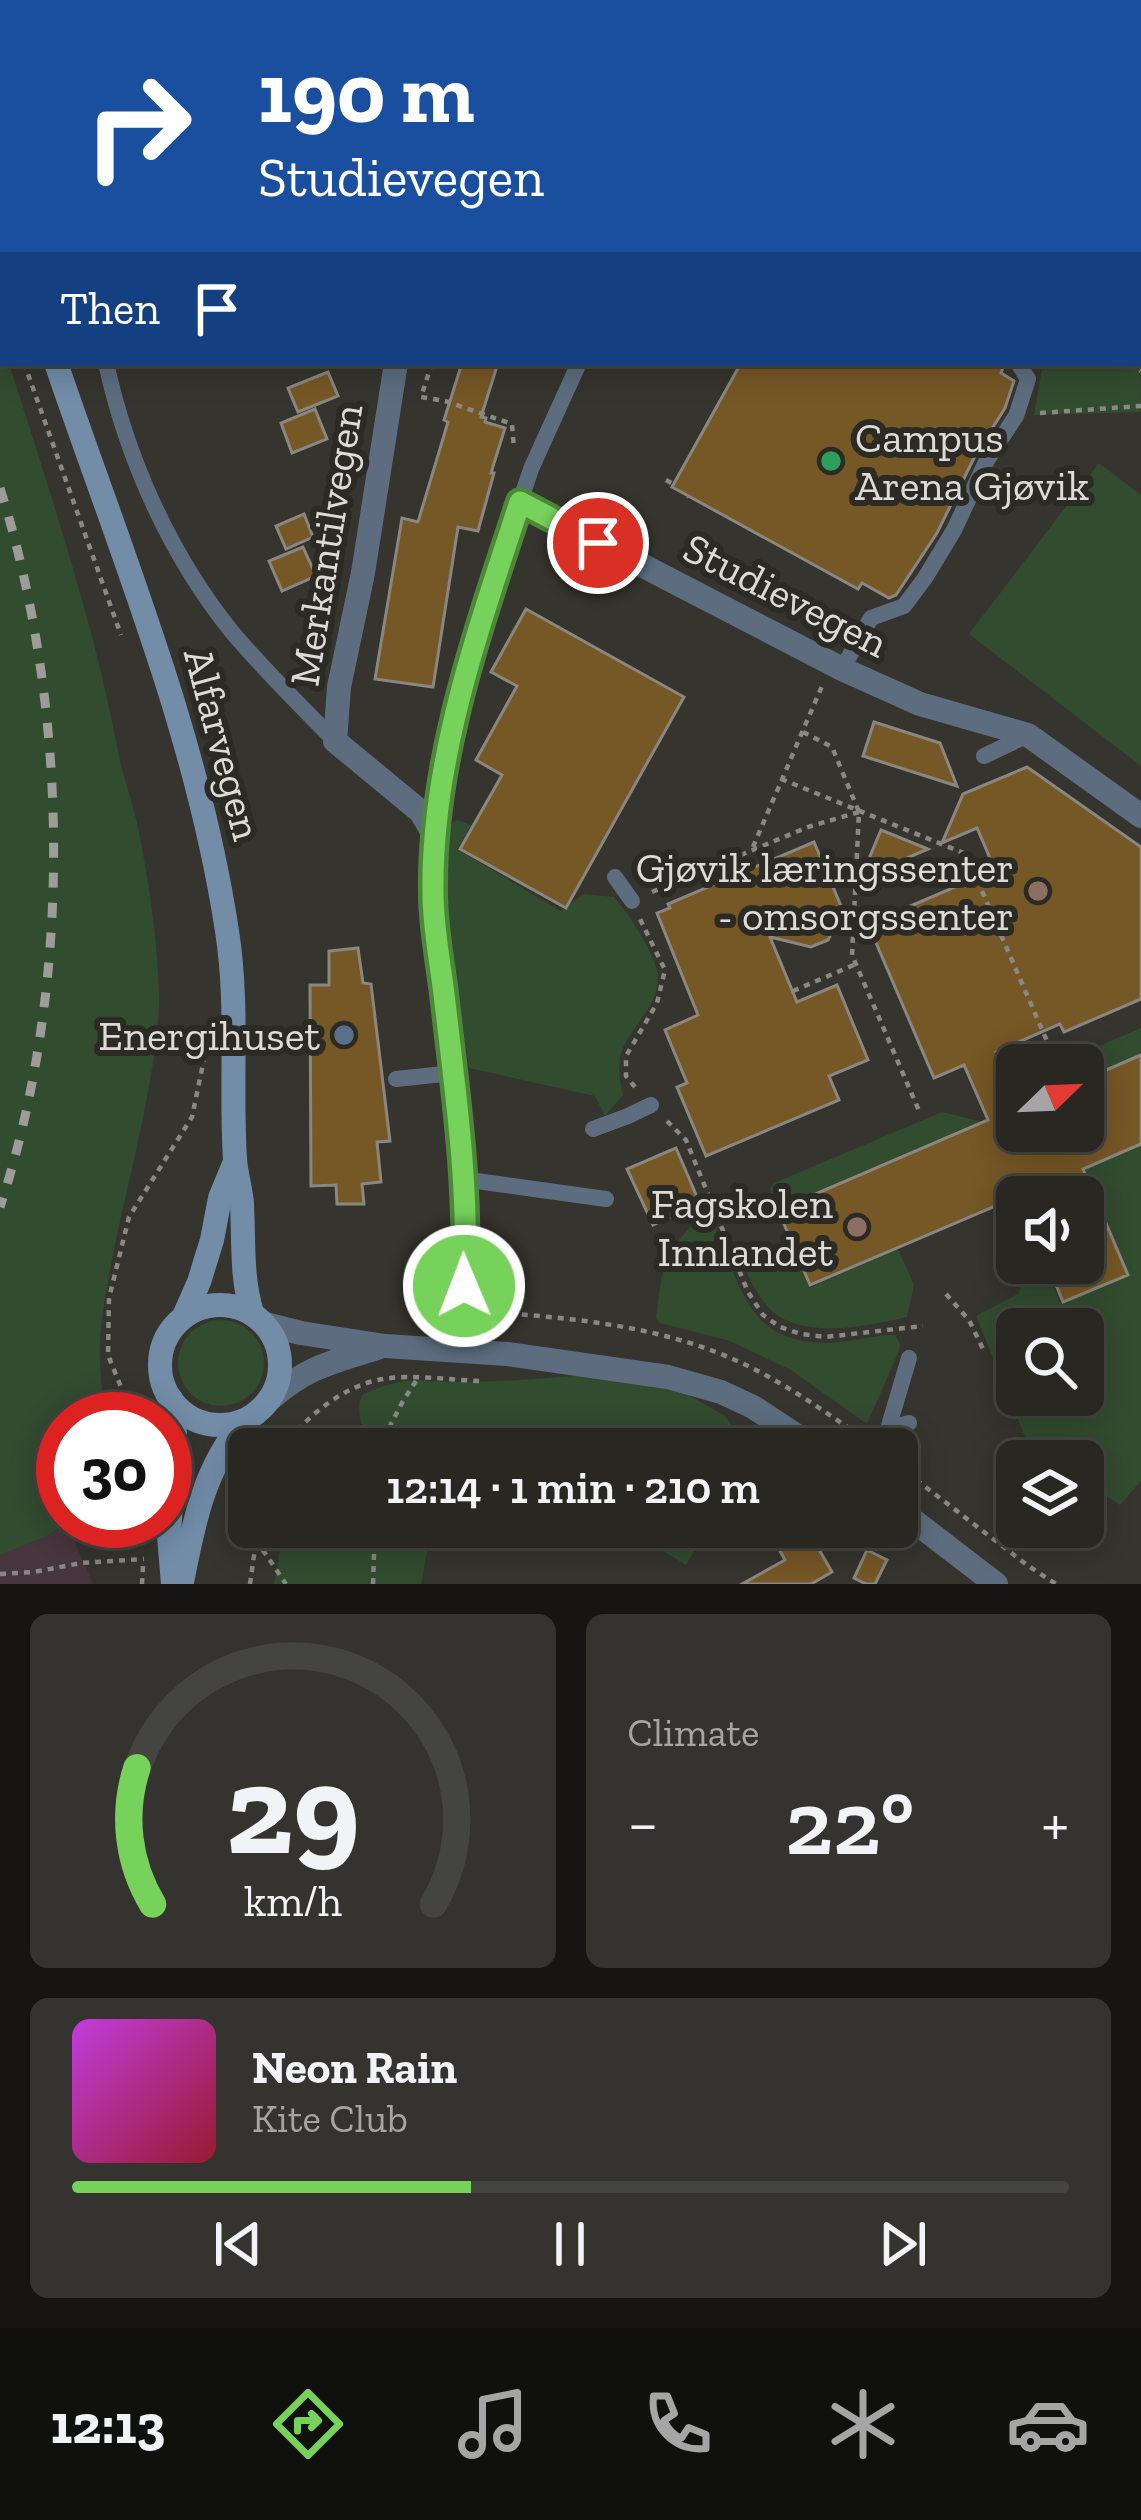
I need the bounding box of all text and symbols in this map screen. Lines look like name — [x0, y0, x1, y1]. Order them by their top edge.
text: 190 m — [258, 43, 475, 144]
icon: right — [60, 48, 216, 204]
text: Studievegen — [258, 145, 544, 210]
icon: arrive — [184, 276, 250, 342]
text: Then — [60, 282, 160, 336]
street label: Merkantilvegen — [279, 400, 373, 690]
place label: Campus Arena Gjøvik — [855, 412, 1089, 511]
marker: Campus Arena Gjøvik — [818, 448, 844, 474]
pin — [547, 492, 649, 594]
icon: arrive — [565, 510, 631, 576]
street label: Studievegen — [675, 522, 897, 668]
street label: Alfarvegen — [173, 642, 273, 846]
place label: Gjøvik læringssenter - omsorgssenter — [636, 842, 1014, 941]
marker: Gjøvik læringssenter - omsorgssenter — [1025, 878, 1051, 904]
place label: Energihuset — [98, 1010, 320, 1061]
marker: Energihuset — [331, 1022, 357, 1048]
north arrow — [996, 1044, 1104, 1152]
map controls — [996, 1044, 1104, 1548]
button: sound — [996, 1176, 1104, 1284]
place label: Fagskolen Innlandet — [651, 1178, 833, 1277]
marker: Fagskolen Innlandet — [844, 1214, 870, 1240]
position arrow — [401, 1223, 527, 1349]
button: search — [996, 1308, 1104, 1416]
speed limit sign: 30 — [36, 1392, 192, 1548]
button: layers — [996, 1440, 1104, 1548]
text: 12:14 · 1 min · 210 m — [386, 1461, 760, 1515]
text: Climate — [628, 1709, 759, 1756]
text: 29 — [226, 1735, 360, 1885]
text: 22° — [785, 1769, 914, 1877]
text: − — [628, 1784, 658, 1863]
text: + — [1041, 1784, 1069, 1863]
text: km/h — [244, 1876, 342, 1927]
text: Neon Rain — [252, 2041, 457, 2095]
text: Kite Club — [252, 2095, 408, 2142]
icon: previous — [205, 2211, 271, 2277]
icon: pause — [537, 2211, 603, 2277]
icon: next — [870, 2211, 936, 2277]
icon: directions — [266, 2382, 350, 2466]
icon: music — [451, 2382, 535, 2466]
icon: phone — [636, 2382, 720, 2466]
icon: climate — [821, 2382, 905, 2466]
icon: car — [1006, 2382, 1090, 2466]
text: 12:13 — [51, 2392, 165, 2457]

